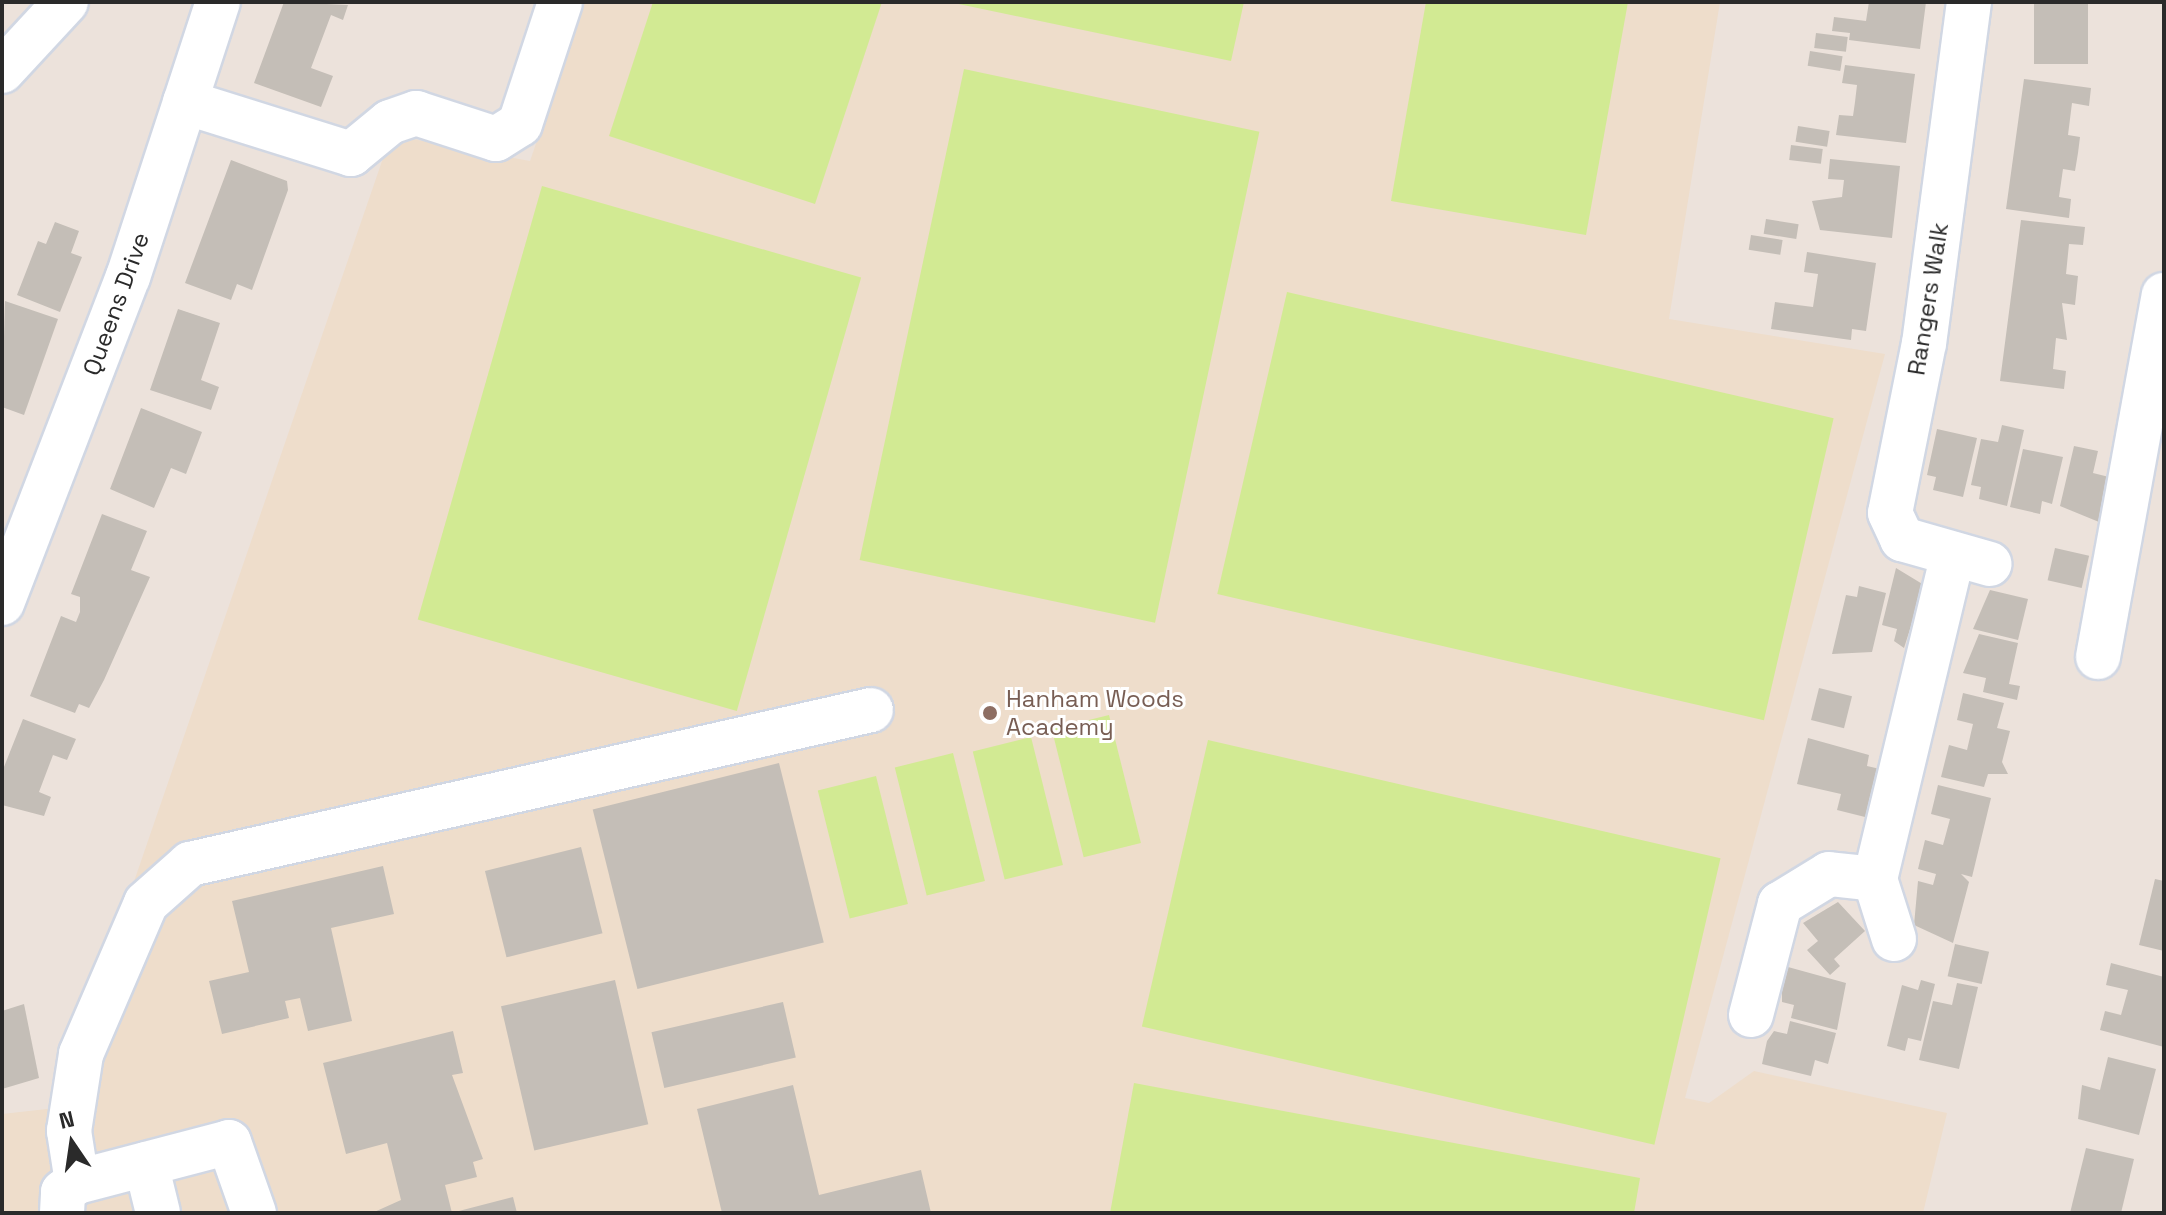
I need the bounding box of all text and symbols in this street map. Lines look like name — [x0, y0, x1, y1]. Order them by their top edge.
street label: Rangers Walk — [1902, 221, 1954, 377]
street label: Queens Drive — [77, 229, 155, 379]
place label: Hanham Woods Academy — [1006, 685, 1184, 741]
marker: Hanham Woods Academy — [981, 704, 999, 722]
north arrow — [32, 1103, 112, 1183]
text: N — [56, 1104, 77, 1135]

